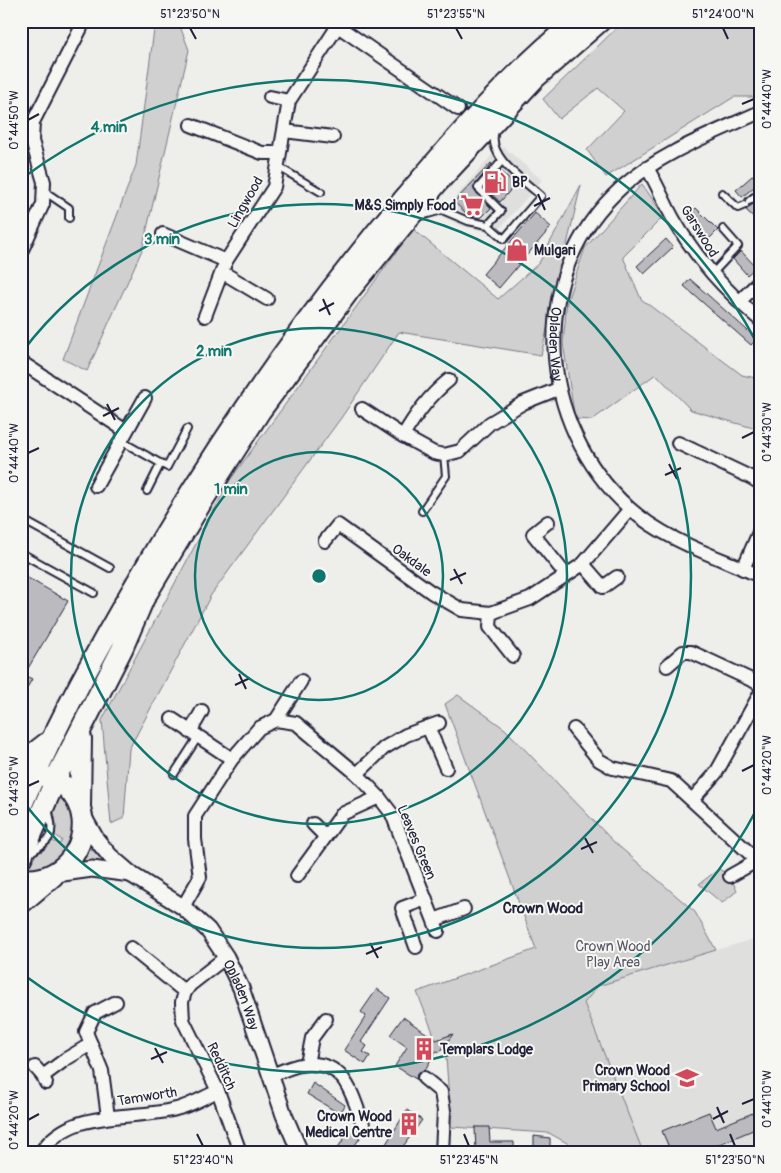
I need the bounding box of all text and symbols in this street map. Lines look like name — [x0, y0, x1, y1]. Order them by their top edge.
text: 51°23'50"N — [160, 7, 220, 22]
text: 51°23'55"N — [427, 7, 485, 22]
text: 51°24'00"N — [692, 7, 754, 22]
text: 0°44'40"W — [760, 69, 775, 129]
text: 0°44'50"W — [7, 90, 22, 150]
text: 4 min — [91, 118, 128, 137]
fuel station icon: BP — [482, 169, 508, 195]
street label: Lingwood — [224, 173, 267, 231]
place label: BP — [512, 174, 528, 191]
supermarket icon: M&S Simply Food — [459, 192, 485, 218]
place label: M&S Simply Food — [355, 197, 456, 214]
street label: Garswood — [677, 202, 722, 261]
text: 3 min — [144, 230, 180, 249]
shop icon: Mulgari — [504, 237, 530, 263]
place label: Mulgari — [534, 242, 576, 259]
street label: Opladen Way — [545, 306, 566, 383]
text: 2 min — [196, 342, 232, 361]
text: 0°44'30"W — [760, 402, 775, 462]
text: 0°44'40"W — [7, 423, 22, 483]
text: 1 min — [214, 480, 248, 499]
street label: Oakdale — [389, 540, 435, 581]
centre of rings — [310, 567, 328, 585]
text: 0°44'20"W — [760, 735, 775, 795]
text: 0°44'30"W — [7, 756, 22, 816]
street label: Leaves Green — [393, 802, 440, 882]
district label: Crown Wood — [503, 899, 583, 918]
park label: Crown Wood Play Area — [575, 938, 651, 971]
street label: Opladen Way — [219, 957, 263, 1032]
building icon: Templars Lodge — [411, 1036, 437, 1062]
street label: Redditch — [203, 1040, 240, 1093]
place label: Templars Lodge — [439, 1041, 534, 1058]
place label: Crown Wood Primary School — [582, 1062, 670, 1095]
school or university icon: Crown Wood Primary School — [674, 1065, 700, 1091]
text: 0°44'10"W — [760, 1070, 775, 1128]
street label: Tamworth — [116, 1083, 178, 1110]
text: 0°44'20"W — [7, 1090, 22, 1150]
place label: Crown Wood Medical Centre — [305, 1108, 393, 1141]
building icon: Crown Wood Medical Centre — [396, 1111, 422, 1137]
text: 51°23'40"N — [173, 1153, 233, 1168]
text: 51°23'45"N — [440, 1153, 498, 1168]
text: 51°23'50"N — [705, 1153, 765, 1168]

